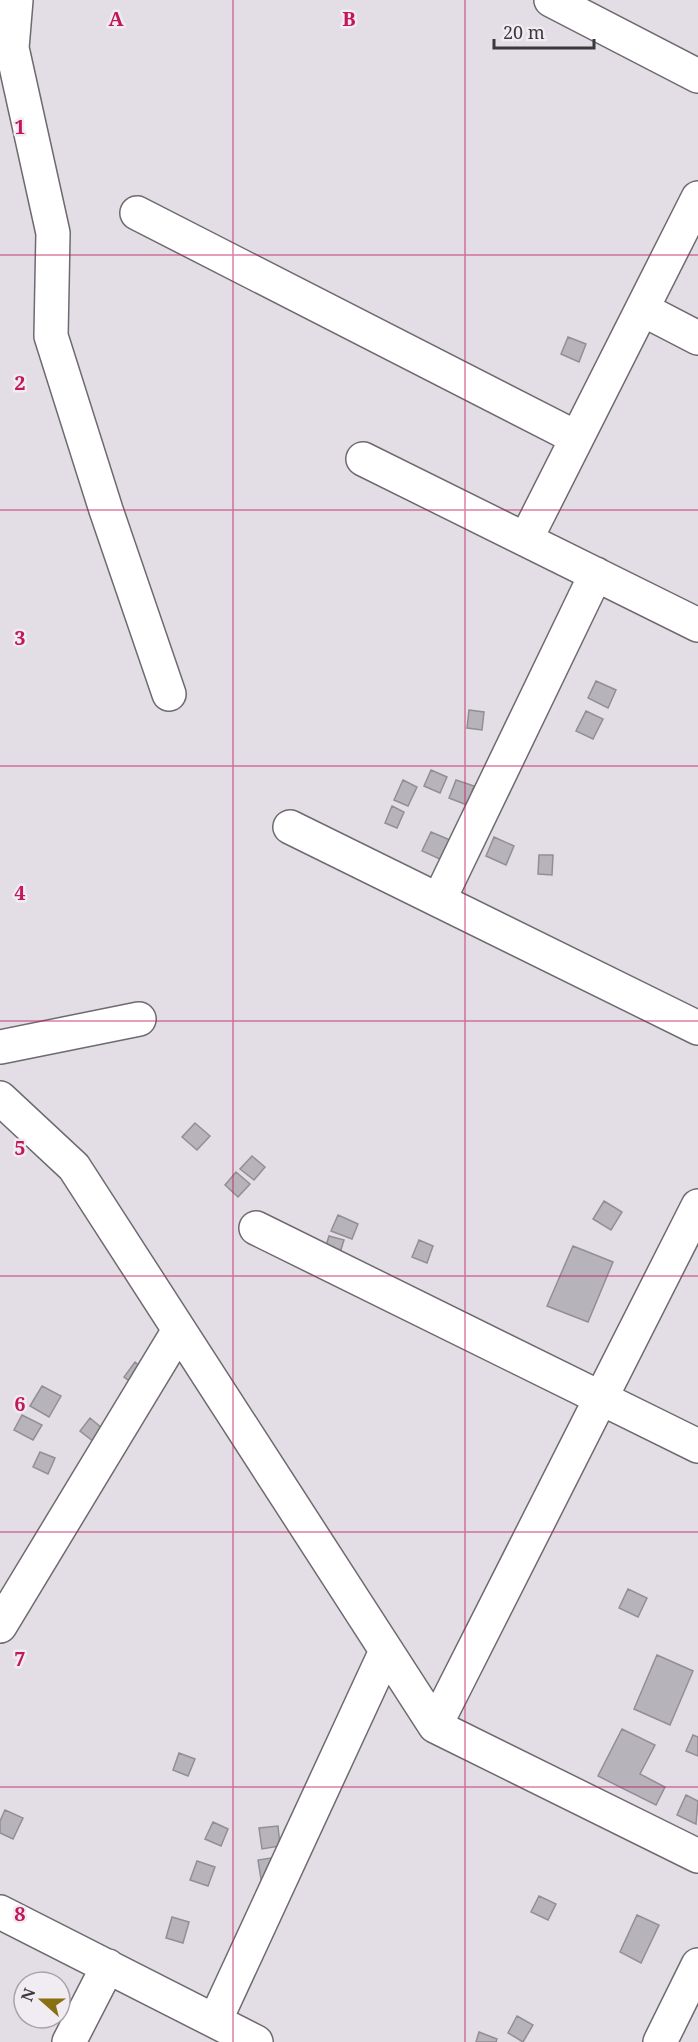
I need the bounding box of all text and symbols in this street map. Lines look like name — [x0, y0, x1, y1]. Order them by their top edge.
text: A — [108, 5, 124, 32]
text: B — [342, 5, 356, 32]
scale bar — [494, 12, 594, 50]
text: 20 m — [503, 20, 545, 44]
text: 1 — [14, 113, 26, 140]
text: 2 — [14, 369, 26, 396]
text: 3 — [14, 624, 26, 651]
text: 4 — [14, 879, 26, 906]
text: 5 — [14, 1134, 26, 1161]
text: 6 — [14, 1390, 26, 1417]
text: 7 — [14, 1645, 26, 1672]
text: 8 — [14, 1900, 26, 1927]
north arrow — [12, 1970, 72, 2030]
text: N — [15, 1984, 41, 2004]

